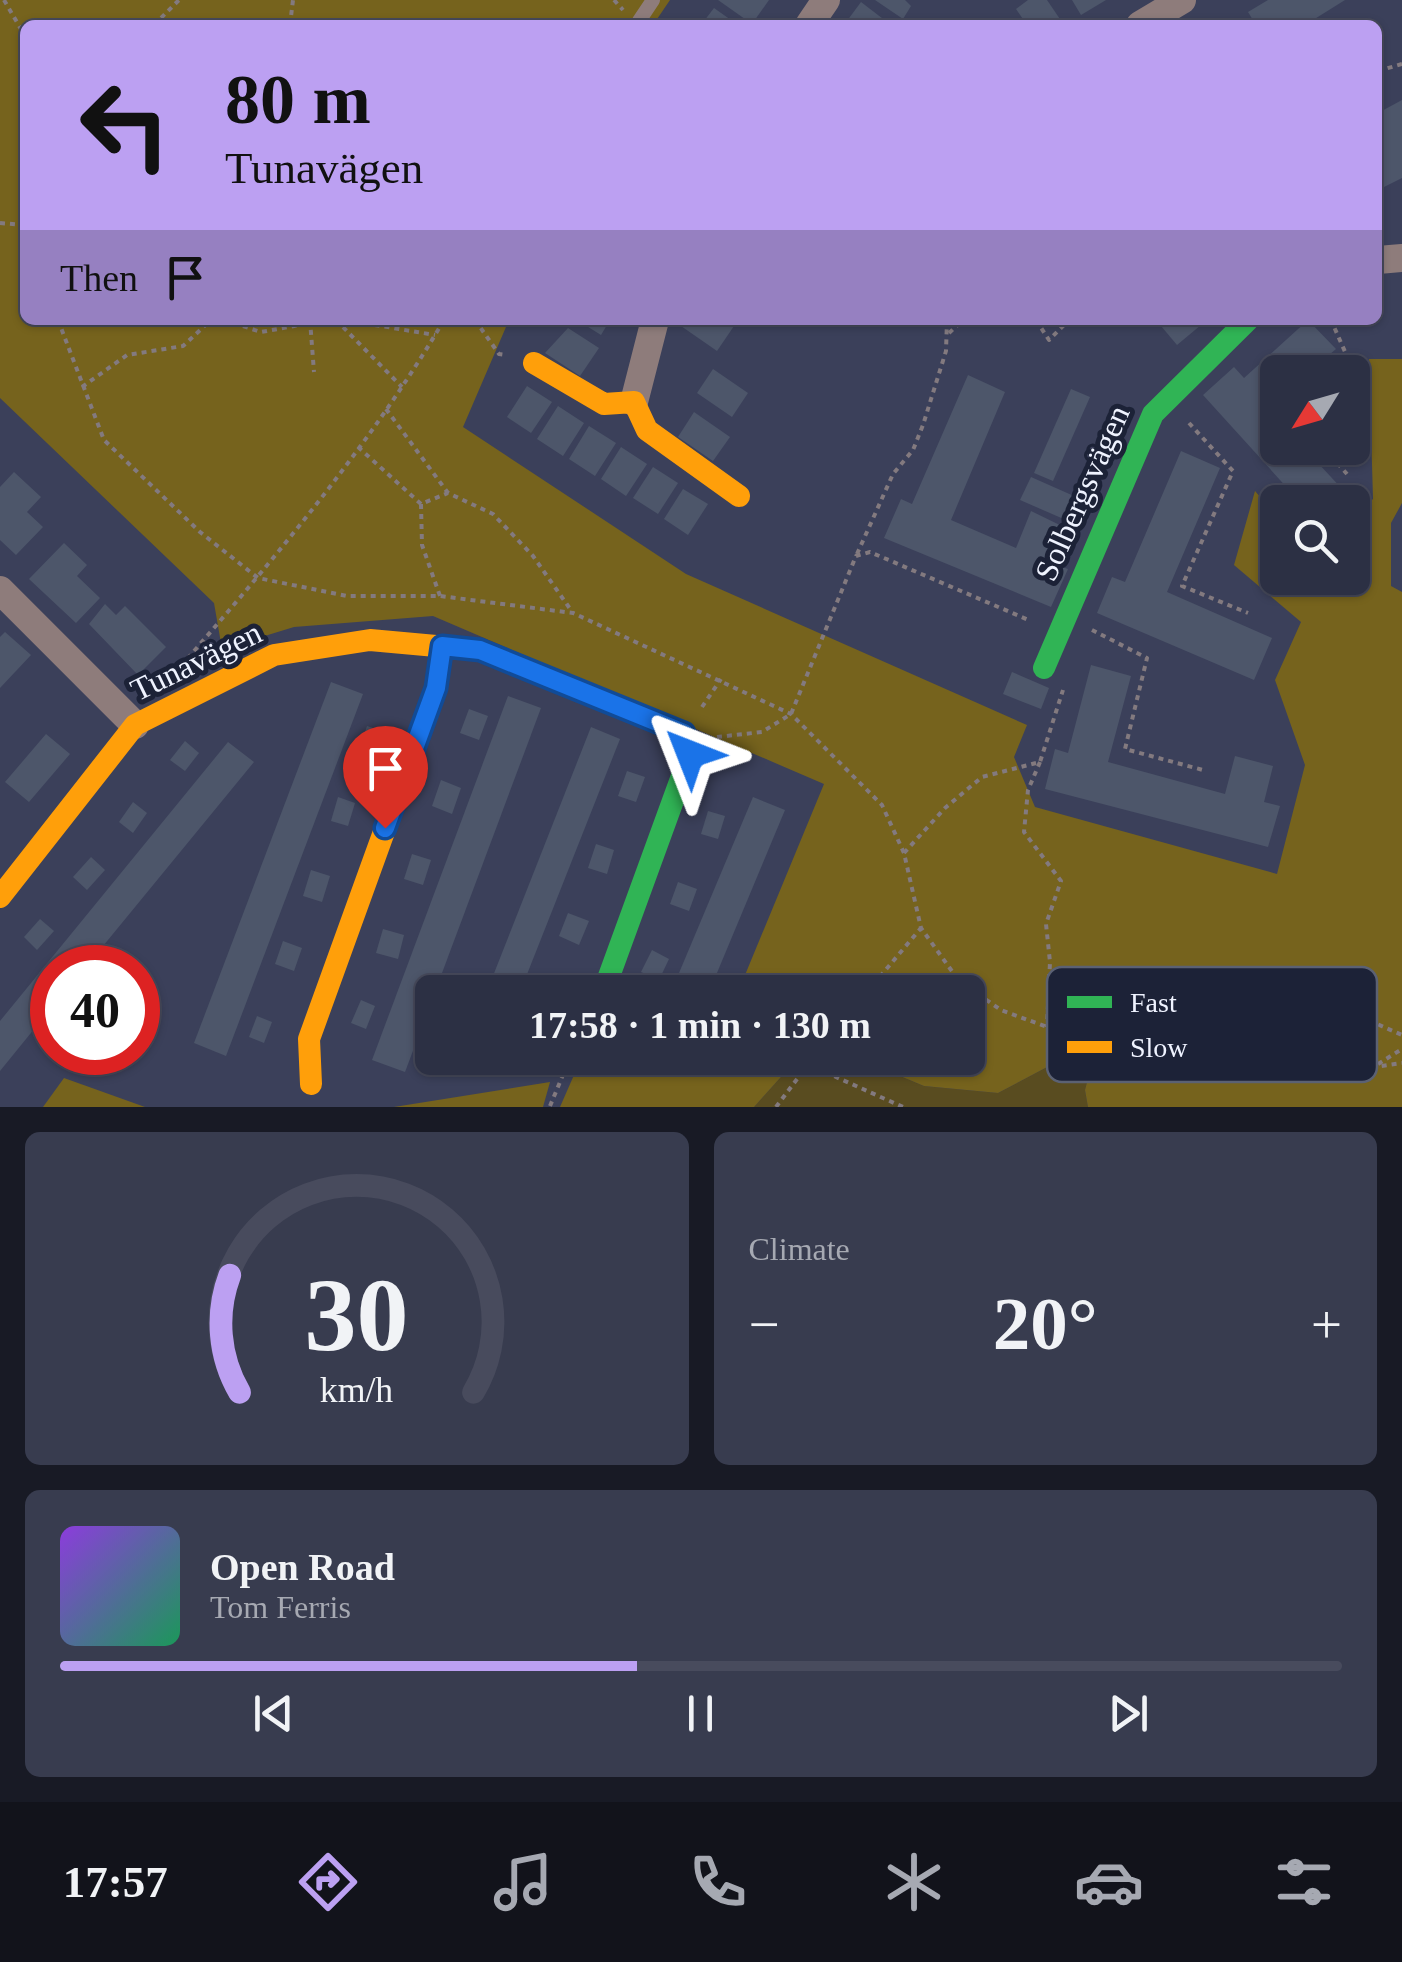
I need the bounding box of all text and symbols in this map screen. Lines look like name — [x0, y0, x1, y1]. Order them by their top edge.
icon: left — [60, 60, 190, 190]
text: 80 m — [225, 61, 371, 138]
text: Tunavägen — [225, 143, 423, 193]
icon: arrive — [158, 250, 213, 305]
text: Then — [60, 257, 138, 299]
north arrow — [1260, 355, 1370, 465]
map controls — [1260, 355, 1370, 595]
street label: Solbergsvägen — [1027, 400, 1137, 586]
button: search — [1260, 485, 1370, 595]
street label: Tunavägen — [125, 614, 267, 708]
position arrow — [638, 702, 742, 806]
pin — [343, 726, 428, 829]
icon: arrive — [358, 741, 413, 796]
speed limit sign: 40 — [30, 945, 160, 1075]
legend — [1047, 967, 1377, 1082]
text: Fast — [1130, 987, 1177, 1018]
text: 17:58 · 1 min · 130 m — [529, 1004, 871, 1046]
text: Slow — [1130, 1032, 1188, 1063]
text: Climate — [749, 1231, 850, 1267]
text: 30 — [305, 1257, 409, 1372]
text: 20° — [993, 1282, 1098, 1365]
text: − — [749, 1294, 780, 1355]
text: + — [1311, 1294, 1342, 1355]
text: km/h — [320, 1370, 394, 1410]
text: Open Road — [210, 1546, 395, 1588]
text: Tom Ferris — [210, 1589, 351, 1625]
icon: previous — [246, 1686, 301, 1741]
icon: pause — [673, 1686, 728, 1741]
icon: next — [1101, 1686, 1156, 1741]
icon: directions — [293, 1847, 363, 1917]
icon: music — [488, 1847, 558, 1917]
icon: phone — [683, 1847, 753, 1917]
icon: climate — [879, 1847, 949, 1917]
icon: car — [1074, 1847, 1144, 1917]
icon: filters — [1269, 1847, 1339, 1917]
text: 17:57 — [63, 1857, 168, 1907]

